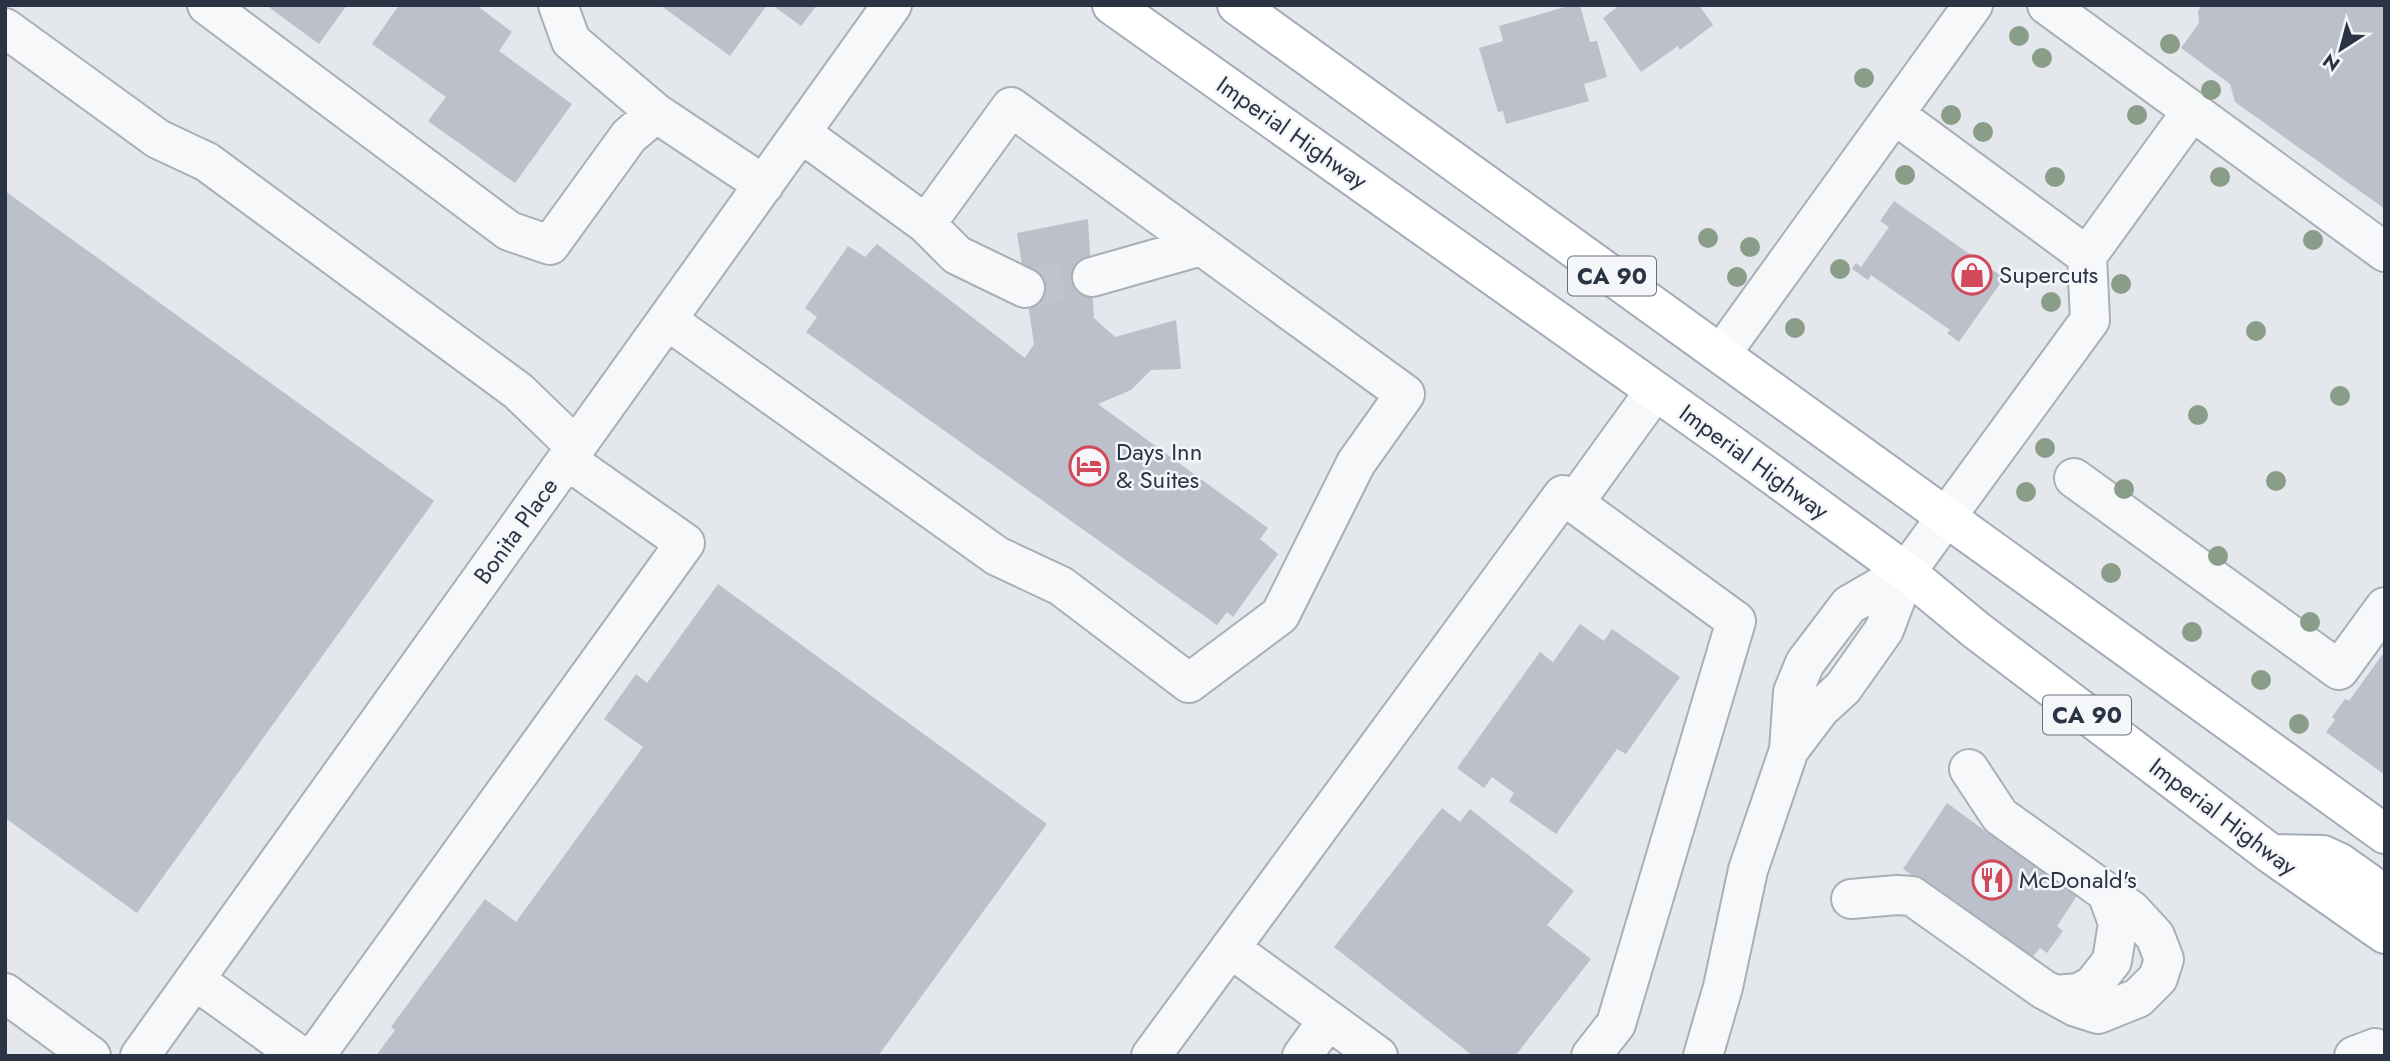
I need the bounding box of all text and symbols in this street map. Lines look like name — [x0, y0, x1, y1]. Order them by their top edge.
north arrow — [2306, 14, 2376, 84]
text: N — [2317, 47, 2345, 78]
street label: Imperial Highway — [1210, 67, 1375, 198]
shop icon: Supercuts — [1951, 254, 1993, 296]
road number: CA 90 — [1568, 256, 1656, 296]
place label: Supercuts — [1999, 257, 2098, 292]
street label: Imperial Highway — [1672, 395, 1837, 528]
place label: Days Inn & Suites — [1116, 434, 1202, 497]
hotel icon: Days Inn & Suites — [1068, 445, 1110, 487]
street label: Bonita Place — [465, 470, 566, 591]
road number: CA 90 — [2043, 695, 2131, 734]
street label: Imperial Highway — [2142, 749, 2305, 884]
restaurant icon: McDonald's — [1971, 859, 2013, 901]
place label: McDonald's — [2019, 862, 2137, 897]

